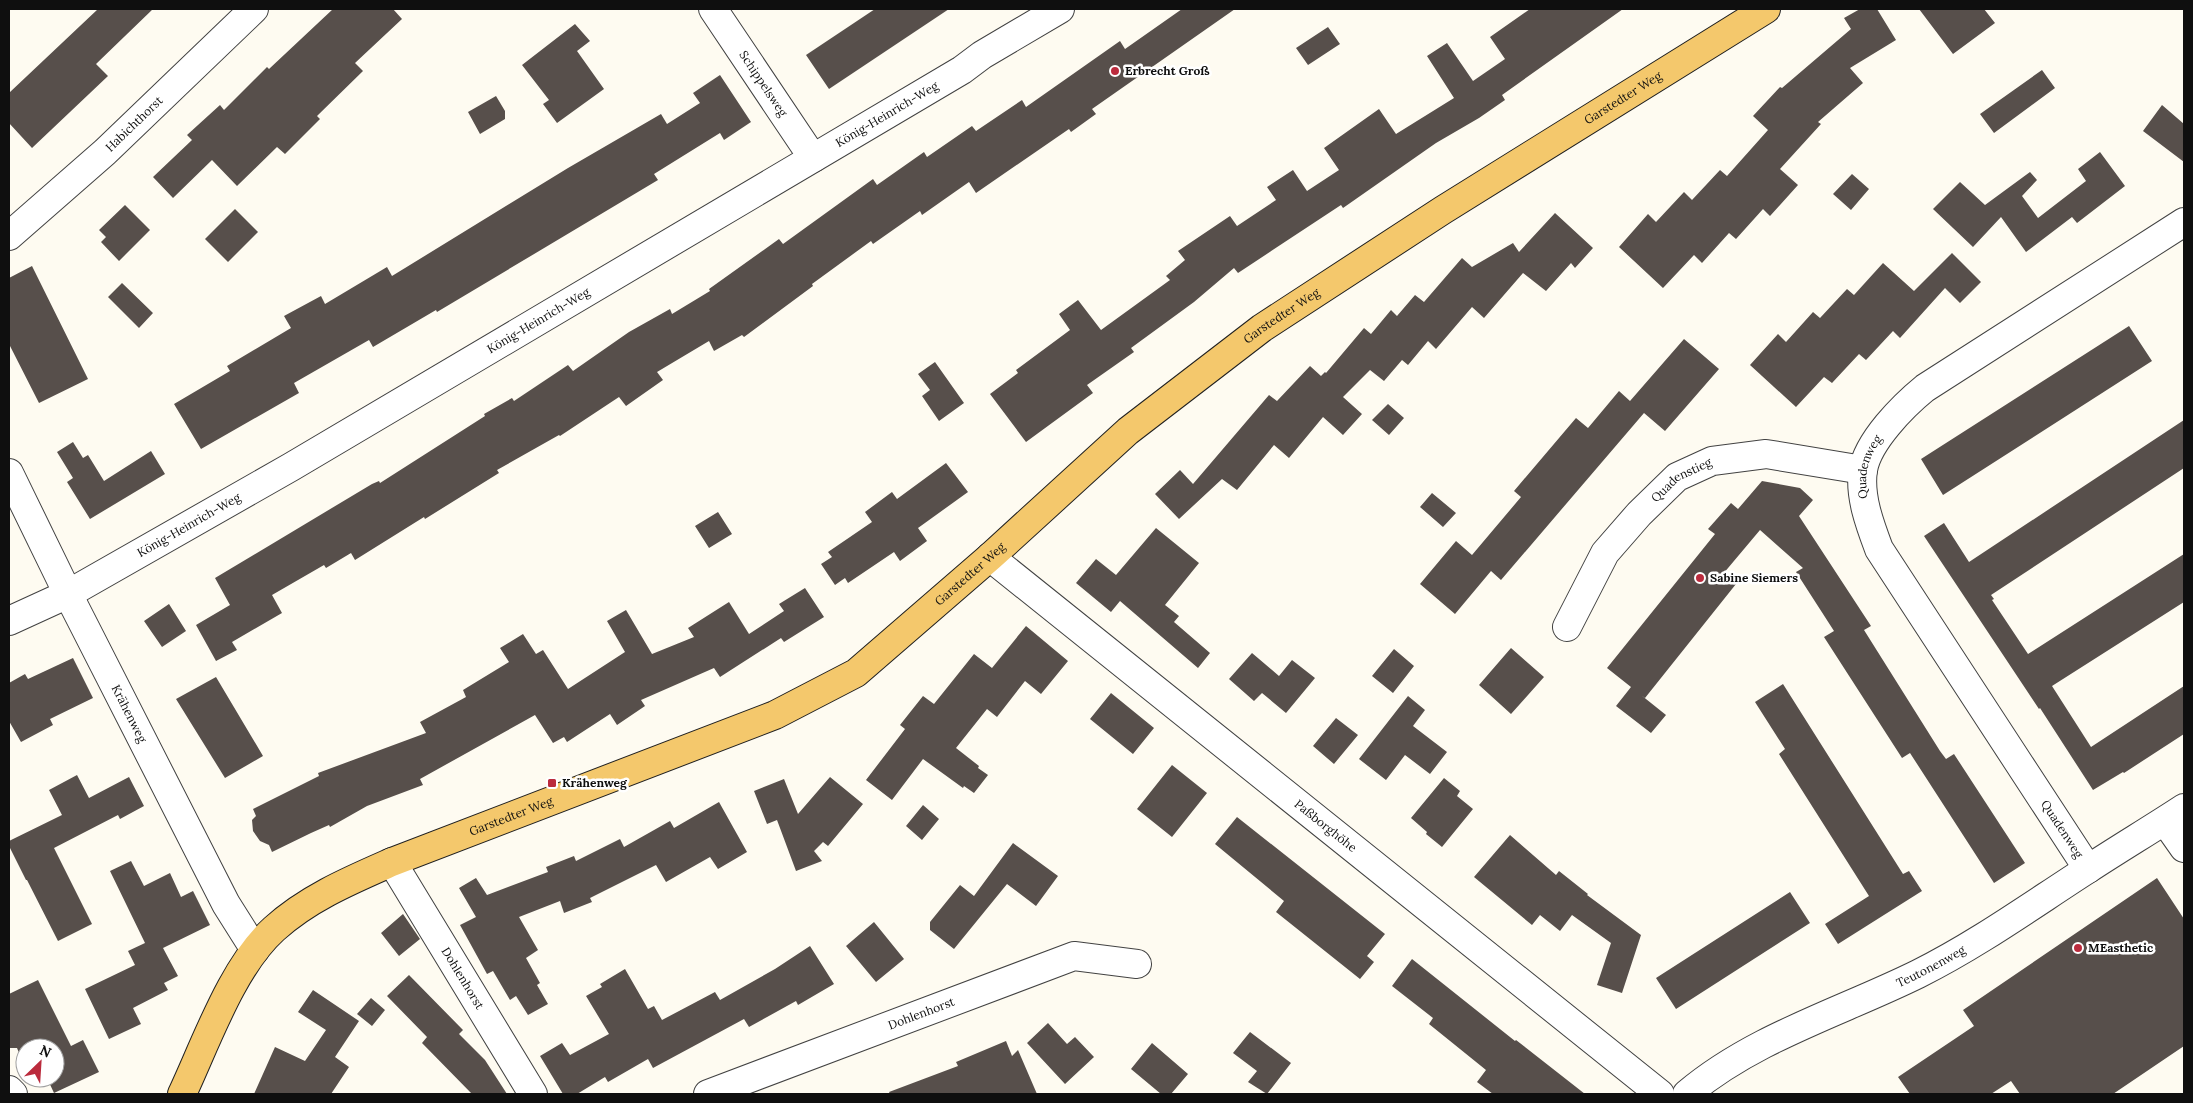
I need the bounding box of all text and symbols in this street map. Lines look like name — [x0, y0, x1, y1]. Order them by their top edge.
street label: Schippelsweg — [736, 48, 791, 120]
place label: Erbrecht Groß — [1125, 63, 1210, 78]
marker: Erbrecht Groß — [1109, 65, 1121, 77]
street label: Garstedter Weg — [1581, 68, 1664, 127]
street label: König-Heinrich-Weg — [833, 78, 941, 150]
street label: Habichthorst — [102, 92, 166, 155]
street label: König-Heinrich-Weg — [484, 284, 593, 356]
street label: Garstedter Weg — [1240, 284, 1322, 347]
street label: Quadenweg — [1854, 432, 1885, 500]
street label: Quadenstieg — [1648, 454, 1714, 505]
street label: König-Heinrich-Weg — [134, 489, 243, 560]
street label: Garstedter Weg — [931, 539, 1008, 608]
place label: Sabine Siemers — [1710, 570, 1798, 585]
marker: Sabine Siemers — [1694, 572, 1706, 584]
street label: Krähenweg — [108, 682, 151, 745]
place label: Krähenweg — [562, 775, 628, 790]
marker: Krähenweg — [546, 777, 558, 789]
street label: Garstedter Weg — [467, 793, 555, 839]
street label: Paßborghöhe — [1292, 796, 1360, 855]
street label: Quadenweg — [2038, 797, 2087, 861]
place label: MEasthetic — [2088, 940, 2154, 955]
street label: Teutonenweg — [1894, 942, 1968, 990]
marker: MEasthetic — [2072, 942, 2084, 954]
street label: Dohlenhorst — [438, 944, 488, 1012]
street label: Dohlenhorst — [886, 994, 957, 1032]
north arrow — [15, 1038, 65, 1088]
text: N — [37, 1041, 54, 1062]

